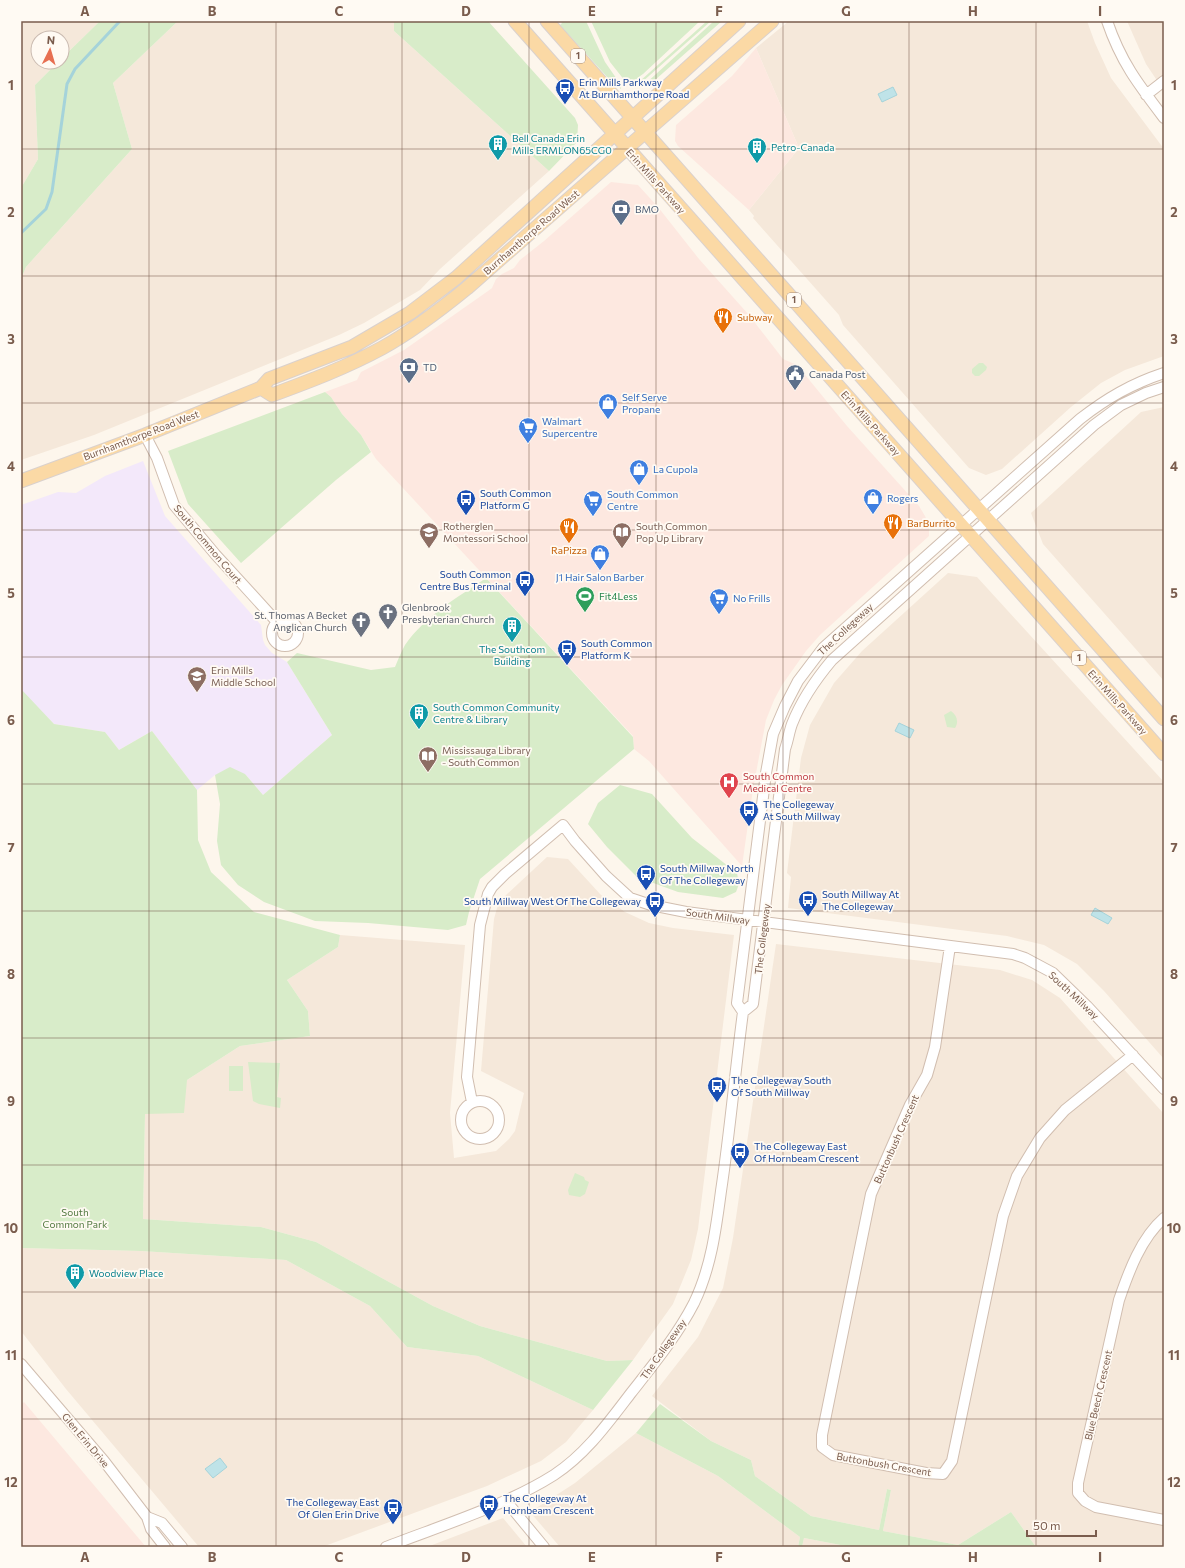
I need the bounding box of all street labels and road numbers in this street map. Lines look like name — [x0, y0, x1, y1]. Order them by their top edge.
road number: 1 — [571, 49, 585, 63]
street label: Erin Mills Parkway — [624, 146, 688, 216]
street label: Burnhamthorpe Road West — [481, 187, 581, 277]
road number: 1 — [787, 293, 801, 307]
street label: Erin Mills Parkway — [839, 388, 903, 458]
street label: Burnhamthorpe Road West — [81, 407, 201, 463]
street label: South Common Court — [171, 502, 245, 586]
street label: The Collegeway — [815, 600, 875, 658]
road number: 1 — [1072, 651, 1086, 665]
street label: Erin Mills Parkway — [1086, 667, 1150, 737]
street label: The Collegeway — [752, 903, 772, 975]
street label: South Millway — [685, 906, 751, 926]
street label: South Millway — [1046, 969, 1102, 1021]
street label: Buttonbush Crescent — [871, 1093, 921, 1185]
street label: The Collegeway — [638, 1316, 688, 1382]
street label: Blue Beech Crescent — [1082, 1349, 1114, 1441]
street label: Glen Erin Drive — [60, 1410, 112, 1470]
street label: Buttonbush Crescent — [836, 1450, 932, 1478]

